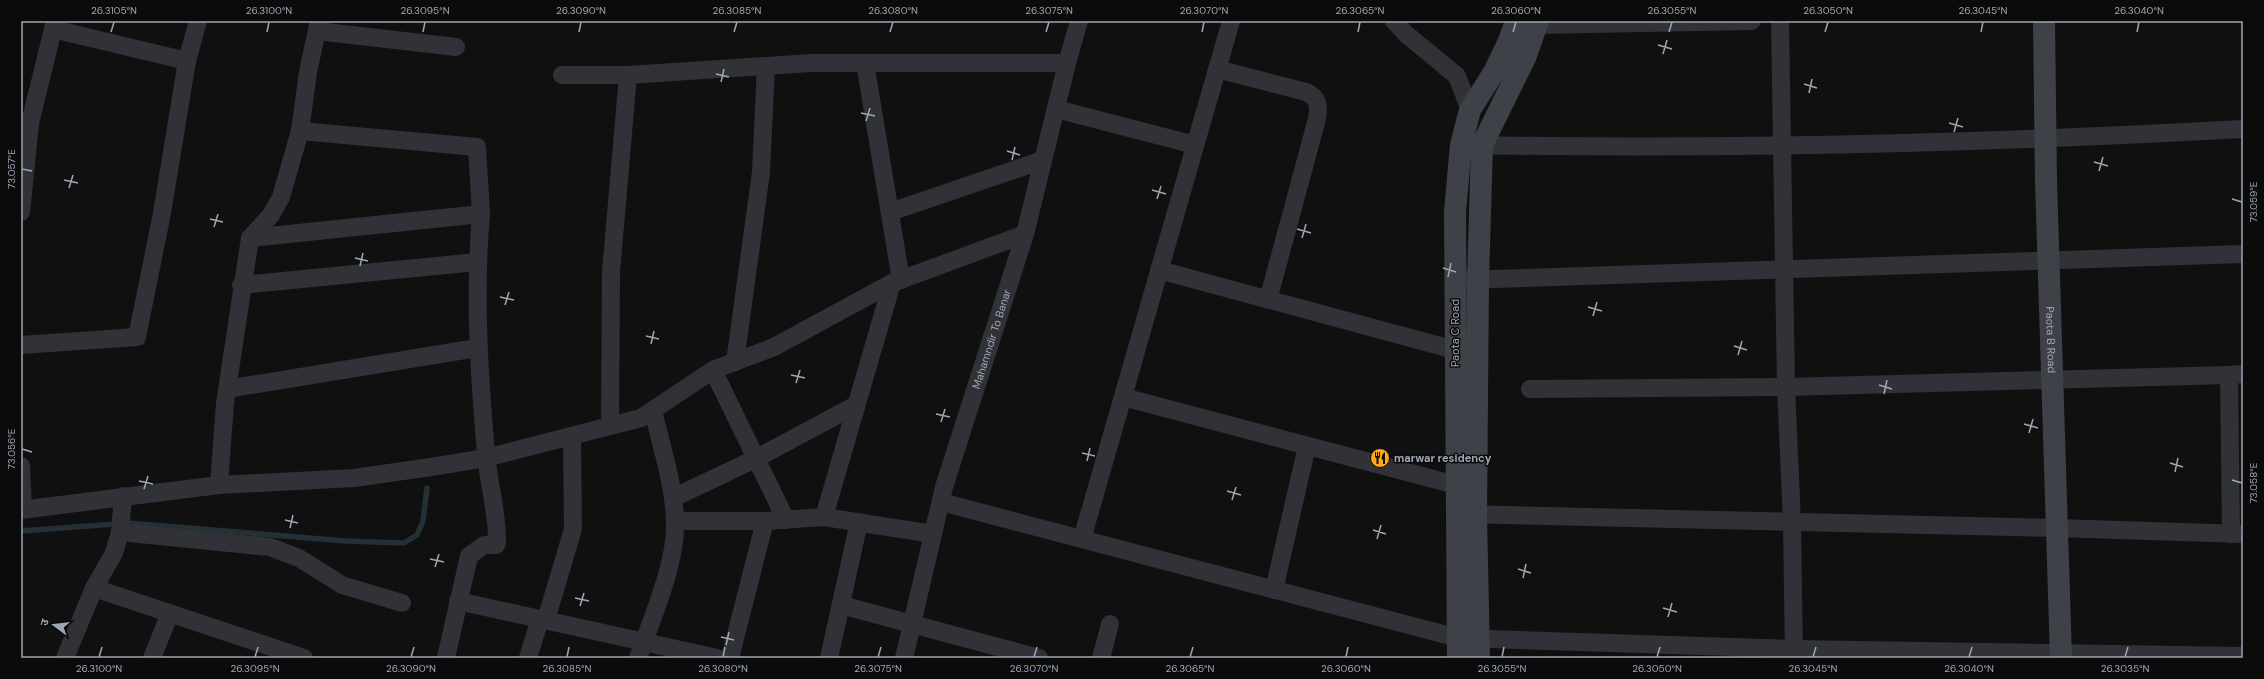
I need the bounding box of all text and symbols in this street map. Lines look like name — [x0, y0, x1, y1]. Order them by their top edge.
text: 26.3105°N — [91, 4, 137, 17]
text: 26.3100°N — [246, 4, 292, 17]
text: 26.3095°N — [400, 4, 450, 17]
text: 26.3090°N — [556, 4, 606, 17]
text: 26.3085°N — [713, 4, 762, 17]
text: 26.3080°N — [868, 4, 918, 17]
text: 26.3075°N — [1025, 4, 1073, 17]
text: 26.3070°N — [1180, 4, 1228, 17]
text: 26.3065°N — [1336, 4, 1385, 17]
text: 26.3060°N — [1491, 4, 1541, 17]
text: 26.3055°N — [1648, 4, 1697, 17]
text: 26.3050°N — [1803, 4, 1853, 17]
text: 26.3045°N — [1959, 4, 2008, 17]
text: 26.3040°N — [2114, 4, 2164, 17]
text: 73.057°E — [5, 149, 18, 189]
text: 73.059°E — [2247, 181, 2260, 222]
street label: Mahamndir To Banar — [969, 287, 1014, 391]
street label: Paota C Road — [1448, 299, 1462, 367]
street label: Paota B Road — [2043, 306, 2059, 374]
text: 73.056°E — [5, 428, 18, 469]
restaurant icon: marwar residency — [1369, 447, 1391, 469]
place label: marwar residency — [1394, 451, 1492, 465]
text: 73.058°E — [2247, 462, 2260, 503]
north arrow — [34, 605, 74, 645]
text: उ — [37, 617, 52, 627]
text: 26.3100°N — [76, 662, 122, 675]
text: 26.3095°N — [230, 662, 280, 675]
text: 26.3090°N — [386, 662, 436, 675]
text: 26.3085°N — [543, 662, 592, 675]
text: 26.3080°N — [698, 662, 748, 675]
text: 26.3075°N — [854, 662, 902, 675]
text: 26.3070°N — [1010, 662, 1058, 675]
text: 26.3065°N — [1166, 662, 1215, 675]
text: 26.3060°N — [1321, 662, 1371, 675]
text: 26.3055°N — [1478, 662, 1527, 675]
text: 26.3050°N — [1632, 662, 1682, 675]
text: 26.3045°N — [1789, 662, 1838, 675]
text: 26.3040°N — [1944, 662, 1994, 675]
text: 26.3035°N — [2101, 662, 2149, 675]

